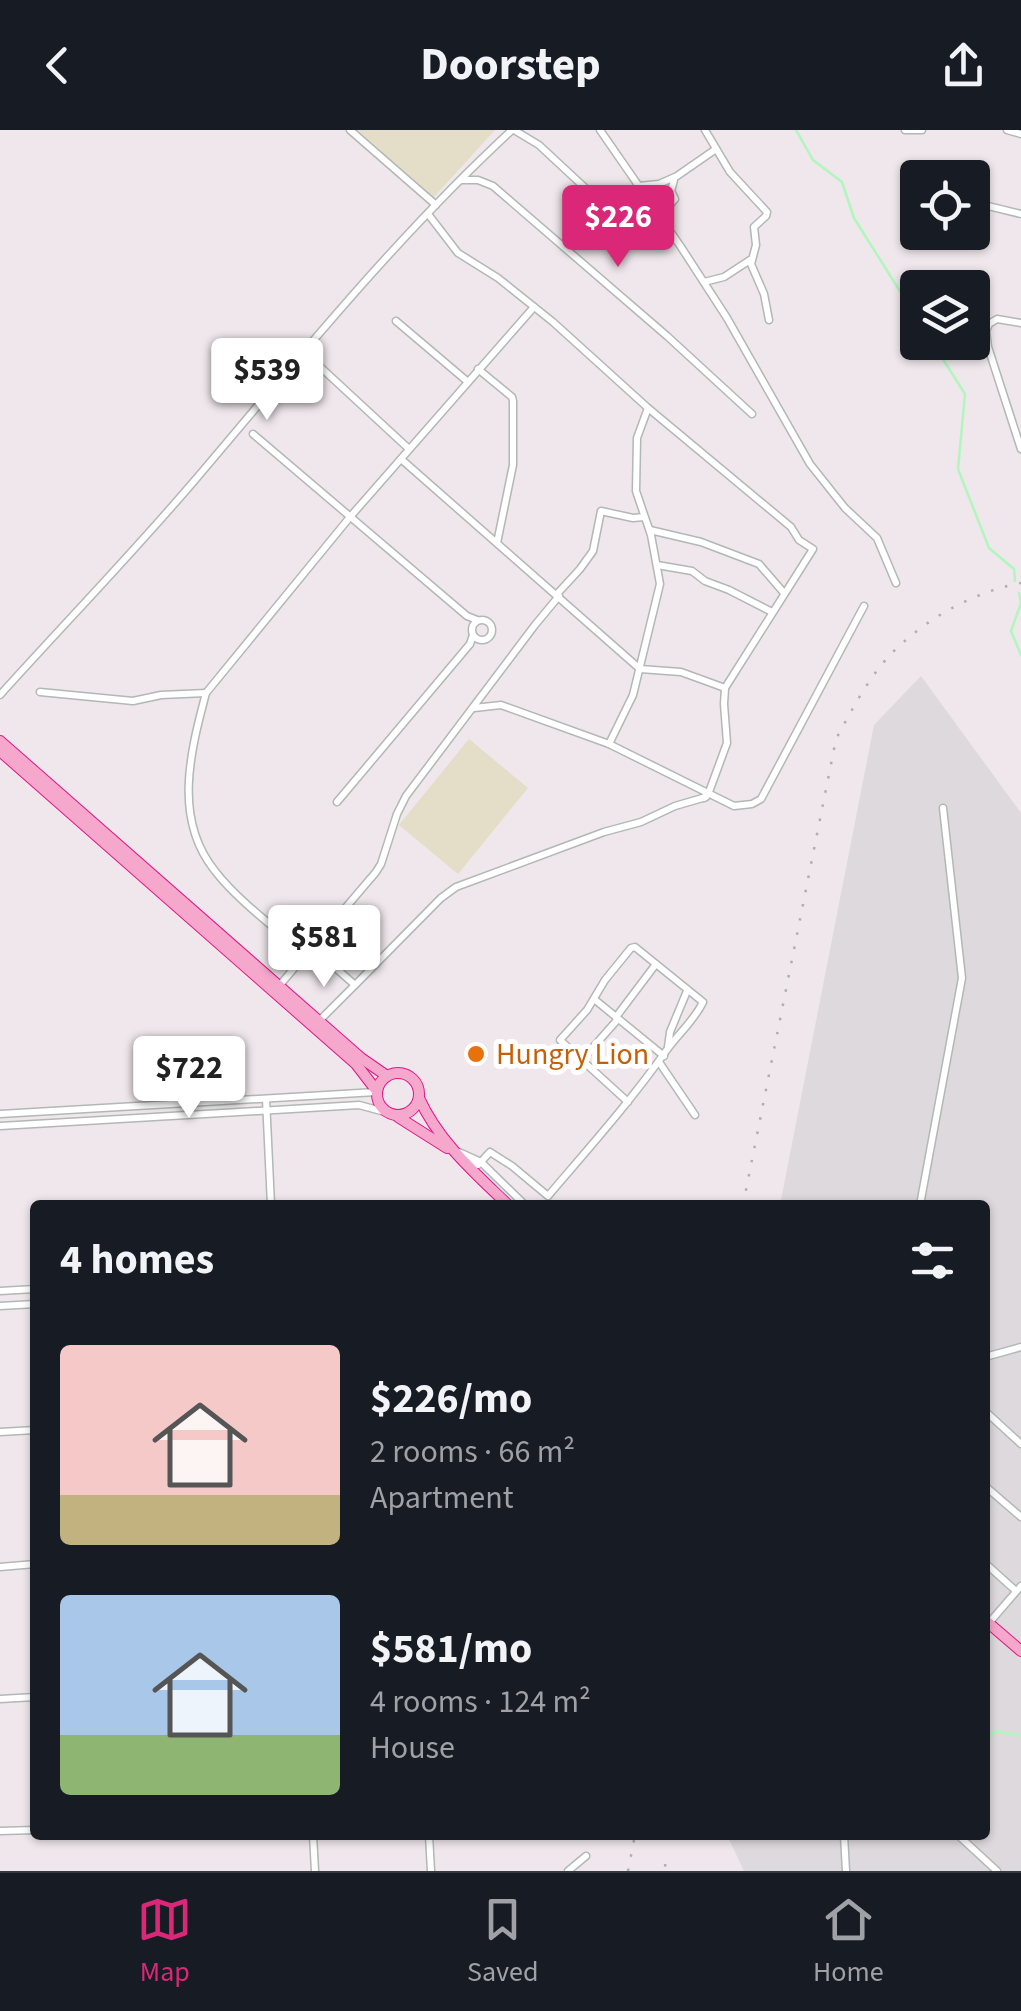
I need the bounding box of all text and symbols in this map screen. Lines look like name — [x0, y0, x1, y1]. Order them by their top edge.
text: Doorstep — [420, 33, 601, 97]
icon: back — [30, 38, 85, 93]
icon: share — [936, 38, 991, 93]
map controls — [900, 160, 990, 360]
button: locate — [900, 160, 990, 250]
pin: $226 — [559, 185, 677, 270]
text: $226 — [584, 194, 652, 240]
button: layers — [900, 270, 990, 360]
pin: $539 — [208, 338, 326, 423]
text: $539 — [233, 347, 301, 393]
pin: $581 — [265, 905, 383, 990]
text: $581 — [290, 914, 358, 960]
place label: Hungry Lion — [496, 1033, 649, 1076]
pin: $722 — [130, 1036, 248, 1121]
marker: Hungry Lion — [465, 1043, 487, 1065]
text: $722 — [155, 1045, 223, 1091]
text: 4 homes — [60, 1230, 214, 1290]
icon: filters — [905, 1233, 960, 1288]
text: $226/mo — [370, 1369, 532, 1429]
icon: home — [140, 1385, 260, 1505]
text: 2 rooms · 66 m² — [370, 1429, 575, 1475]
text: Apartment — [370, 1475, 513, 1521]
text: $581/mo — [370, 1619, 532, 1679]
icon: home — [140, 1635, 260, 1755]
text: 4 rooms · 124 m² — [370, 1679, 591, 1725]
text: House — [370, 1725, 455, 1771]
tab: Map — [137, 1892, 192, 1992]
tab: Saved — [467, 1892, 538, 1992]
tab: Home — [813, 1892, 884, 1992]

